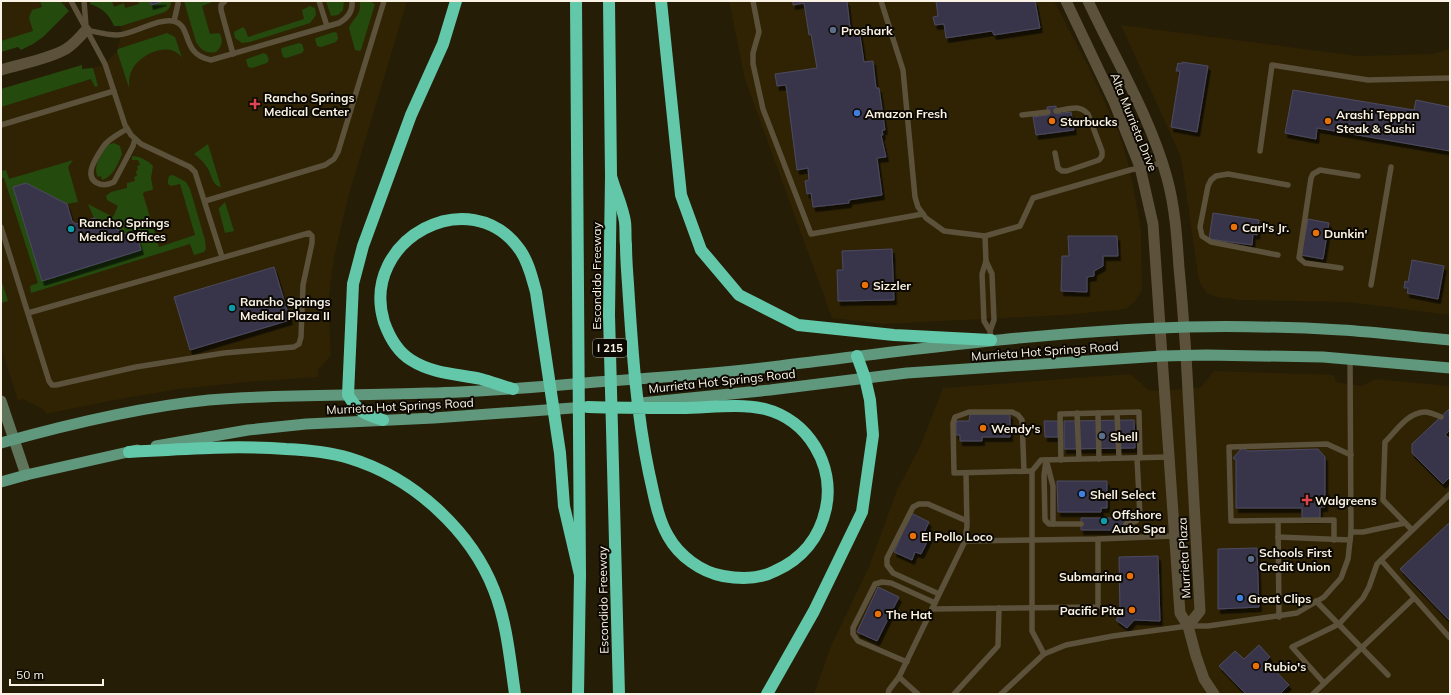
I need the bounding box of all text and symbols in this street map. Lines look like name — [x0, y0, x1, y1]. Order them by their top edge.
place label: Proshark — [841, 23, 893, 38]
marker: Proshark — [828, 25, 838, 35]
street label: Alta Murrieta Drive — [1107, 70, 1161, 174]
place label: Rancho Springs Medical Center — [264, 90, 354, 119]
marker: Rancho Springs Medical Center — [249, 98, 261, 110]
place label: Amazon Fresh — [865, 106, 947, 121]
place label: Arashi Teppan Steak & Sushi — [1336, 107, 1419, 136]
marker: Amazon Fresh — [852, 108, 862, 118]
place label: Starbucks — [1060, 114, 1118, 129]
marker: Starbucks — [1047, 116, 1057, 126]
marker: Arashi Teppan Steak & Sushi — [1323, 116, 1333, 126]
place label: Rancho Springs Medical Offices — [79, 215, 169, 244]
place label: Carl's Jr. — [1242, 220, 1289, 235]
street label: Escondido Freeway — [589, 222, 604, 330]
marker: Carl's Jr. — [1229, 222, 1239, 232]
marker: Rancho Springs Medical Offices — [66, 224, 76, 234]
place label: Dunkin' — [1324, 226, 1368, 241]
marker: Dunkin' — [1311, 228, 1321, 238]
place label: Sizzler — [873, 278, 911, 293]
marker: Sizzler — [860, 280, 870, 290]
place label: Rancho Springs Medical Plaza II — [240, 294, 330, 323]
marker: Rancho Springs Medical Plaza II — [227, 303, 237, 313]
street label: Murrieta Hot Springs Road — [971, 338, 1119, 364]
road number: I 215 — [593, 339, 627, 357]
street label: Murrieta Hot Springs Road — [648, 366, 796, 396]
street label: Murrieta Hot Springs Road — [326, 395, 474, 417]
place label: Wendy's — [991, 421, 1040, 436]
marker: Wendy's — [978, 423, 988, 433]
place label: Shell — [1110, 429, 1138, 444]
marker: Shell — [1097, 431, 1107, 441]
place label: Shell Select — [1090, 487, 1156, 502]
marker: Shell Select — [1077, 489, 1087, 499]
place label: Walgreens — [1315, 493, 1377, 508]
marker: Walgreens — [1302, 495, 1312, 505]
place label: Offshore Auto Spa — [1112, 507, 1166, 536]
marker: Offshore Auto Spa — [1099, 516, 1109, 526]
street label: Murrieta Plaza — [1174, 517, 1194, 599]
place label: El Pollo Loco — [921, 529, 993, 544]
marker: El Pollo Loco — [908, 531, 918, 541]
street label: Escondido Freeway — [595, 545, 611, 654]
place label: Schools First Credit Union — [1259, 545, 1332, 574]
marker: Schools First Credit Union — [1246, 554, 1256, 564]
place label: Submarina — [1059, 569, 1122, 584]
marker: Submarina — [1125, 571, 1135, 581]
place label: Great Clips — [1248, 591, 1311, 606]
marker: Great Clips — [1235, 593, 1245, 603]
place label: Pacific Pita — [1060, 603, 1124, 618]
marker: Pacific Pita — [1127, 605, 1137, 615]
place label: The Hat — [886, 607, 932, 622]
marker: The Hat — [873, 609, 883, 619]
place label: Rubio's — [1264, 659, 1306, 674]
scale bar — [10, 661, 103, 687]
marker: Rubio's — [1251, 661, 1261, 671]
text: 50 m — [16, 667, 44, 682]

